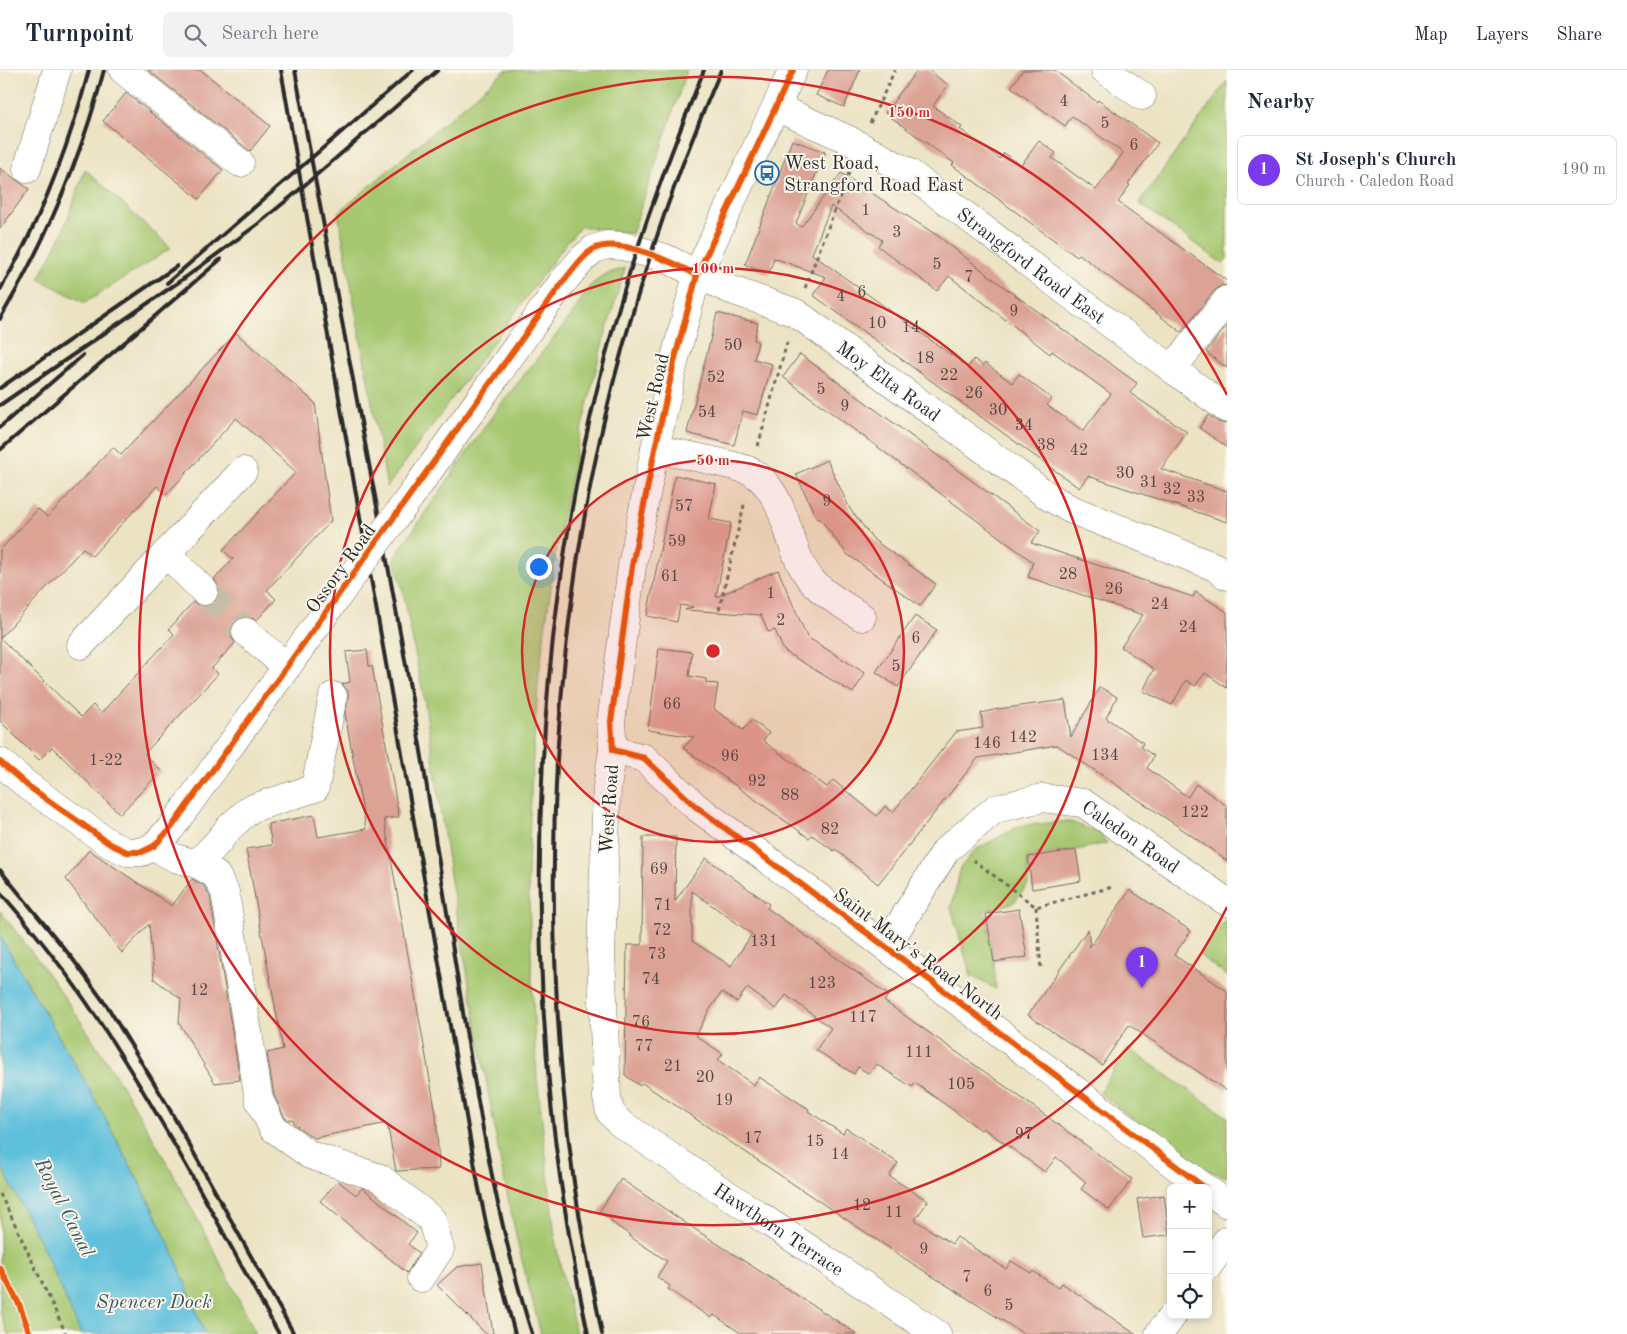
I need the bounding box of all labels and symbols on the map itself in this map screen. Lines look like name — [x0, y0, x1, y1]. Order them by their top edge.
house number: 4 — [1059, 94, 1069, 110]
text: 150 m — [888, 106, 930, 121]
house number: 5 — [1100, 116, 1110, 132]
house number: 6 — [1129, 138, 1139, 154]
place label: West Road, Strangford Road East — [784, 155, 964, 196]
bus stop icon: West Road, Strangford Road East — [754, 160, 780, 186]
house number: 1 — [861, 203, 871, 219]
street label: Strangford Road East — [952, 205, 1108, 329]
house number: 3 — [892, 225, 902, 241]
house number: 5 — [932, 257, 942, 273]
text: 100 m — [692, 262, 734, 277]
house number: 7 — [964, 270, 974, 286]
house number: 6 — [857, 285, 867, 301]
house number: 4 — [836, 289, 846, 305]
house number: 9 — [1009, 304, 1019, 320]
house number: 10 — [868, 316, 886, 332]
house number: 14 — [902, 320, 920, 336]
house number: 50 — [724, 338, 742, 354]
street label: Moy Elta Road — [832, 339, 943, 426]
house number: 18 — [916, 351, 934, 367]
street label: West Road — [635, 352, 674, 443]
house number: 22 — [940, 368, 958, 384]
house number: 52 — [707, 370, 725, 386]
house number: 5 — [816, 382, 826, 398]
house number: 26 — [965, 386, 983, 402]
house number: 9 — [840, 399, 850, 415]
house number: 30 — [989, 403, 1007, 419]
house number: 54 — [698, 405, 716, 421]
house number: 34 — [1015, 418, 1033, 434]
house number: 38 — [1037, 438, 1055, 454]
house number: 42 — [1070, 443, 1088, 459]
text: 50 m — [696, 454, 730, 469]
house number: 30 — [1116, 466, 1134, 482]
house number: 31 — [1140, 475, 1158, 491]
house number: 32 — [1163, 482, 1181, 498]
house number: 33 — [1187, 490, 1205, 506]
house number: 9 — [822, 494, 832, 510]
house number: 57 — [675, 499, 693, 515]
street label: Ossory Road — [304, 521, 381, 617]
house number: 59 — [668, 534, 686, 550]
your location — [526, 554, 552, 580]
house number: 28 — [1059, 567, 1077, 583]
house number: 61 — [661, 569, 679, 585]
house number: 26 — [1105, 582, 1123, 598]
house number: 1 — [766, 586, 776, 602]
house number: 24 — [1151, 597, 1169, 613]
house number: 2 — [776, 613, 786, 629]
house number: 24 — [1179, 620, 1197, 636]
house number: 6 — [911, 631, 921, 647]
centre of rings — [704, 642, 722, 660]
house number: 5 — [891, 659, 901, 675]
house number: 66 — [663, 697, 681, 713]
house number: 142 — [1009, 730, 1037, 746]
house number: 146 — [973, 736, 1001, 752]
house number: 134 — [1091, 748, 1119, 764]
house number: 96 — [721, 749, 739, 765]
house number: 1-22 — [89, 753, 123, 769]
street label: West Road — [598, 764, 623, 855]
house number: 92 — [748, 774, 766, 790]
house number: 88 — [781, 788, 799, 804]
street label: Caledon Road — [1078, 798, 1182, 878]
house number: 122 — [1181, 805, 1209, 821]
house number: 82 — [821, 822, 839, 838]
house number: 69 — [650, 862, 668, 878]
street label: Saint Mary's Road North — [829, 885, 1006, 1025]
house number: 71 — [654, 898, 672, 914]
house number: 72 — [653, 923, 671, 939]
house number: 131 — [750, 934, 778, 950]
house number: 73 — [648, 947, 666, 963]
pin: 1 — [1126, 947, 1158, 988]
house number: 74 — [642, 972, 660, 988]
house number: 123 — [808, 976, 836, 992]
house number: 12 — [190, 983, 208, 999]
house number: 117 — [849, 1010, 877, 1026]
house number: 76 — [632, 1015, 650, 1031]
house number: 77 — [635, 1039, 653, 1055]
house number: 111 — [905, 1045, 933, 1061]
house number: 21 — [664, 1059, 682, 1075]
house number: 20 — [696, 1070, 714, 1086]
house number: 105 — [947, 1077, 975, 1093]
house number: 19 — [715, 1093, 733, 1109]
house number: 97 — [1015, 1127, 1033, 1143]
house number: 17 — [744, 1131, 762, 1147]
house number: 15 — [806, 1134, 824, 1150]
house number: 14 — [831, 1147, 849, 1163]
water label: Royal Canal — [29, 1154, 97, 1261]
street label: Hawthorn Terrace — [709, 1181, 846, 1281]
house number: 12 — [853, 1198, 871, 1214]
house number: 11 — [885, 1205, 903, 1221]
house number: 9 — [919, 1242, 929, 1258]
house number: 7 — [962, 1270, 972, 1286]
house number: 6 — [983, 1284, 993, 1300]
water label: Spencer Dock — [96, 1293, 212, 1313]
house number: 5 — [1004, 1298, 1014, 1314]

